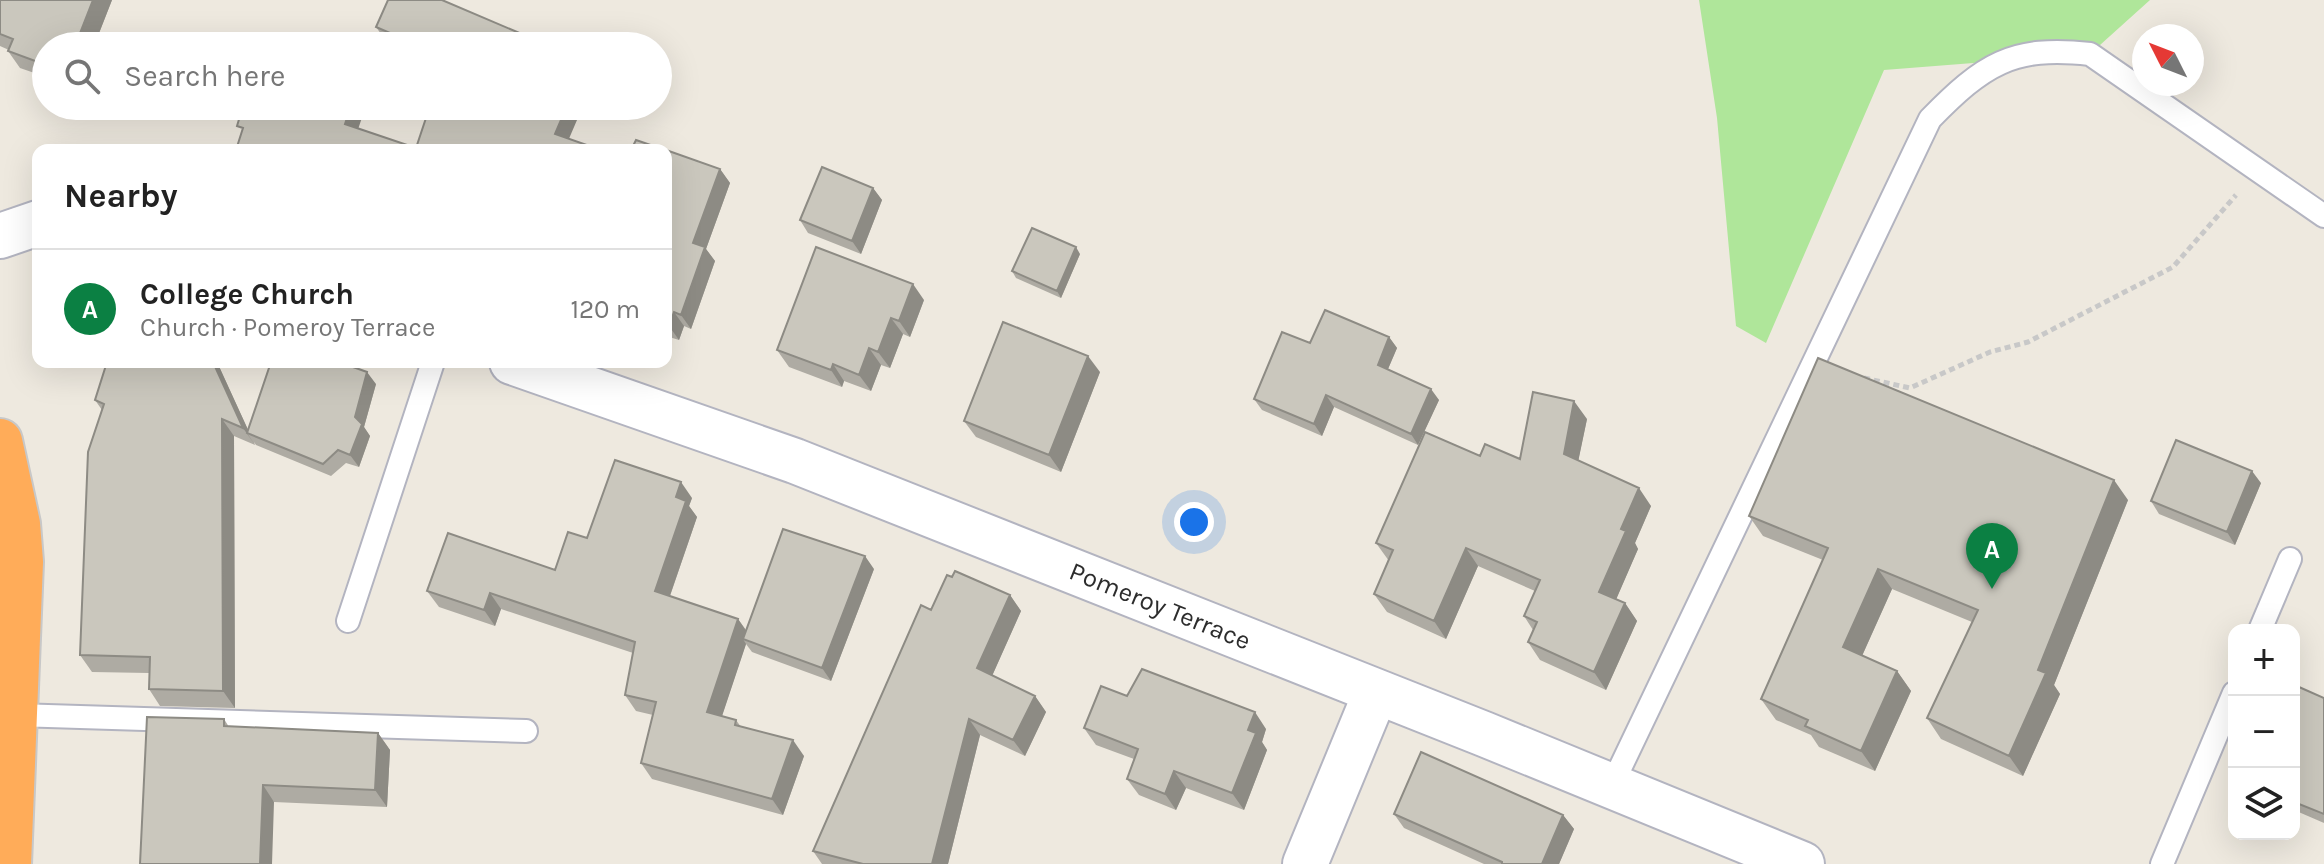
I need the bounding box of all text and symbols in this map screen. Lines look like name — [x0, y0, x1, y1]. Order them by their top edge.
north arrow — [2132, 24, 2204, 96]
search box — [32, 32, 672, 120]
icon: search — [60, 54, 104, 98]
text: Search here — [124, 58, 285, 94]
text: Nearby — [64, 176, 178, 216]
text: College Church — [140, 276, 354, 312]
text: A — [82, 294, 98, 325]
text: 120 m — [570, 294, 640, 325]
text: Church · Pomeroy Terrace — [140, 312, 435, 343]
your location — [1174, 502, 1214, 542]
pin: A — [1966, 523, 2018, 589]
street label: Pomeroy Terrace — [1065, 556, 1255, 656]
map controls — [2228, 624, 2300, 840]
button: + — [2228, 624, 2300, 696]
button: − — [2228, 696, 2300, 768]
button: layers — [2228, 768, 2300, 840]

